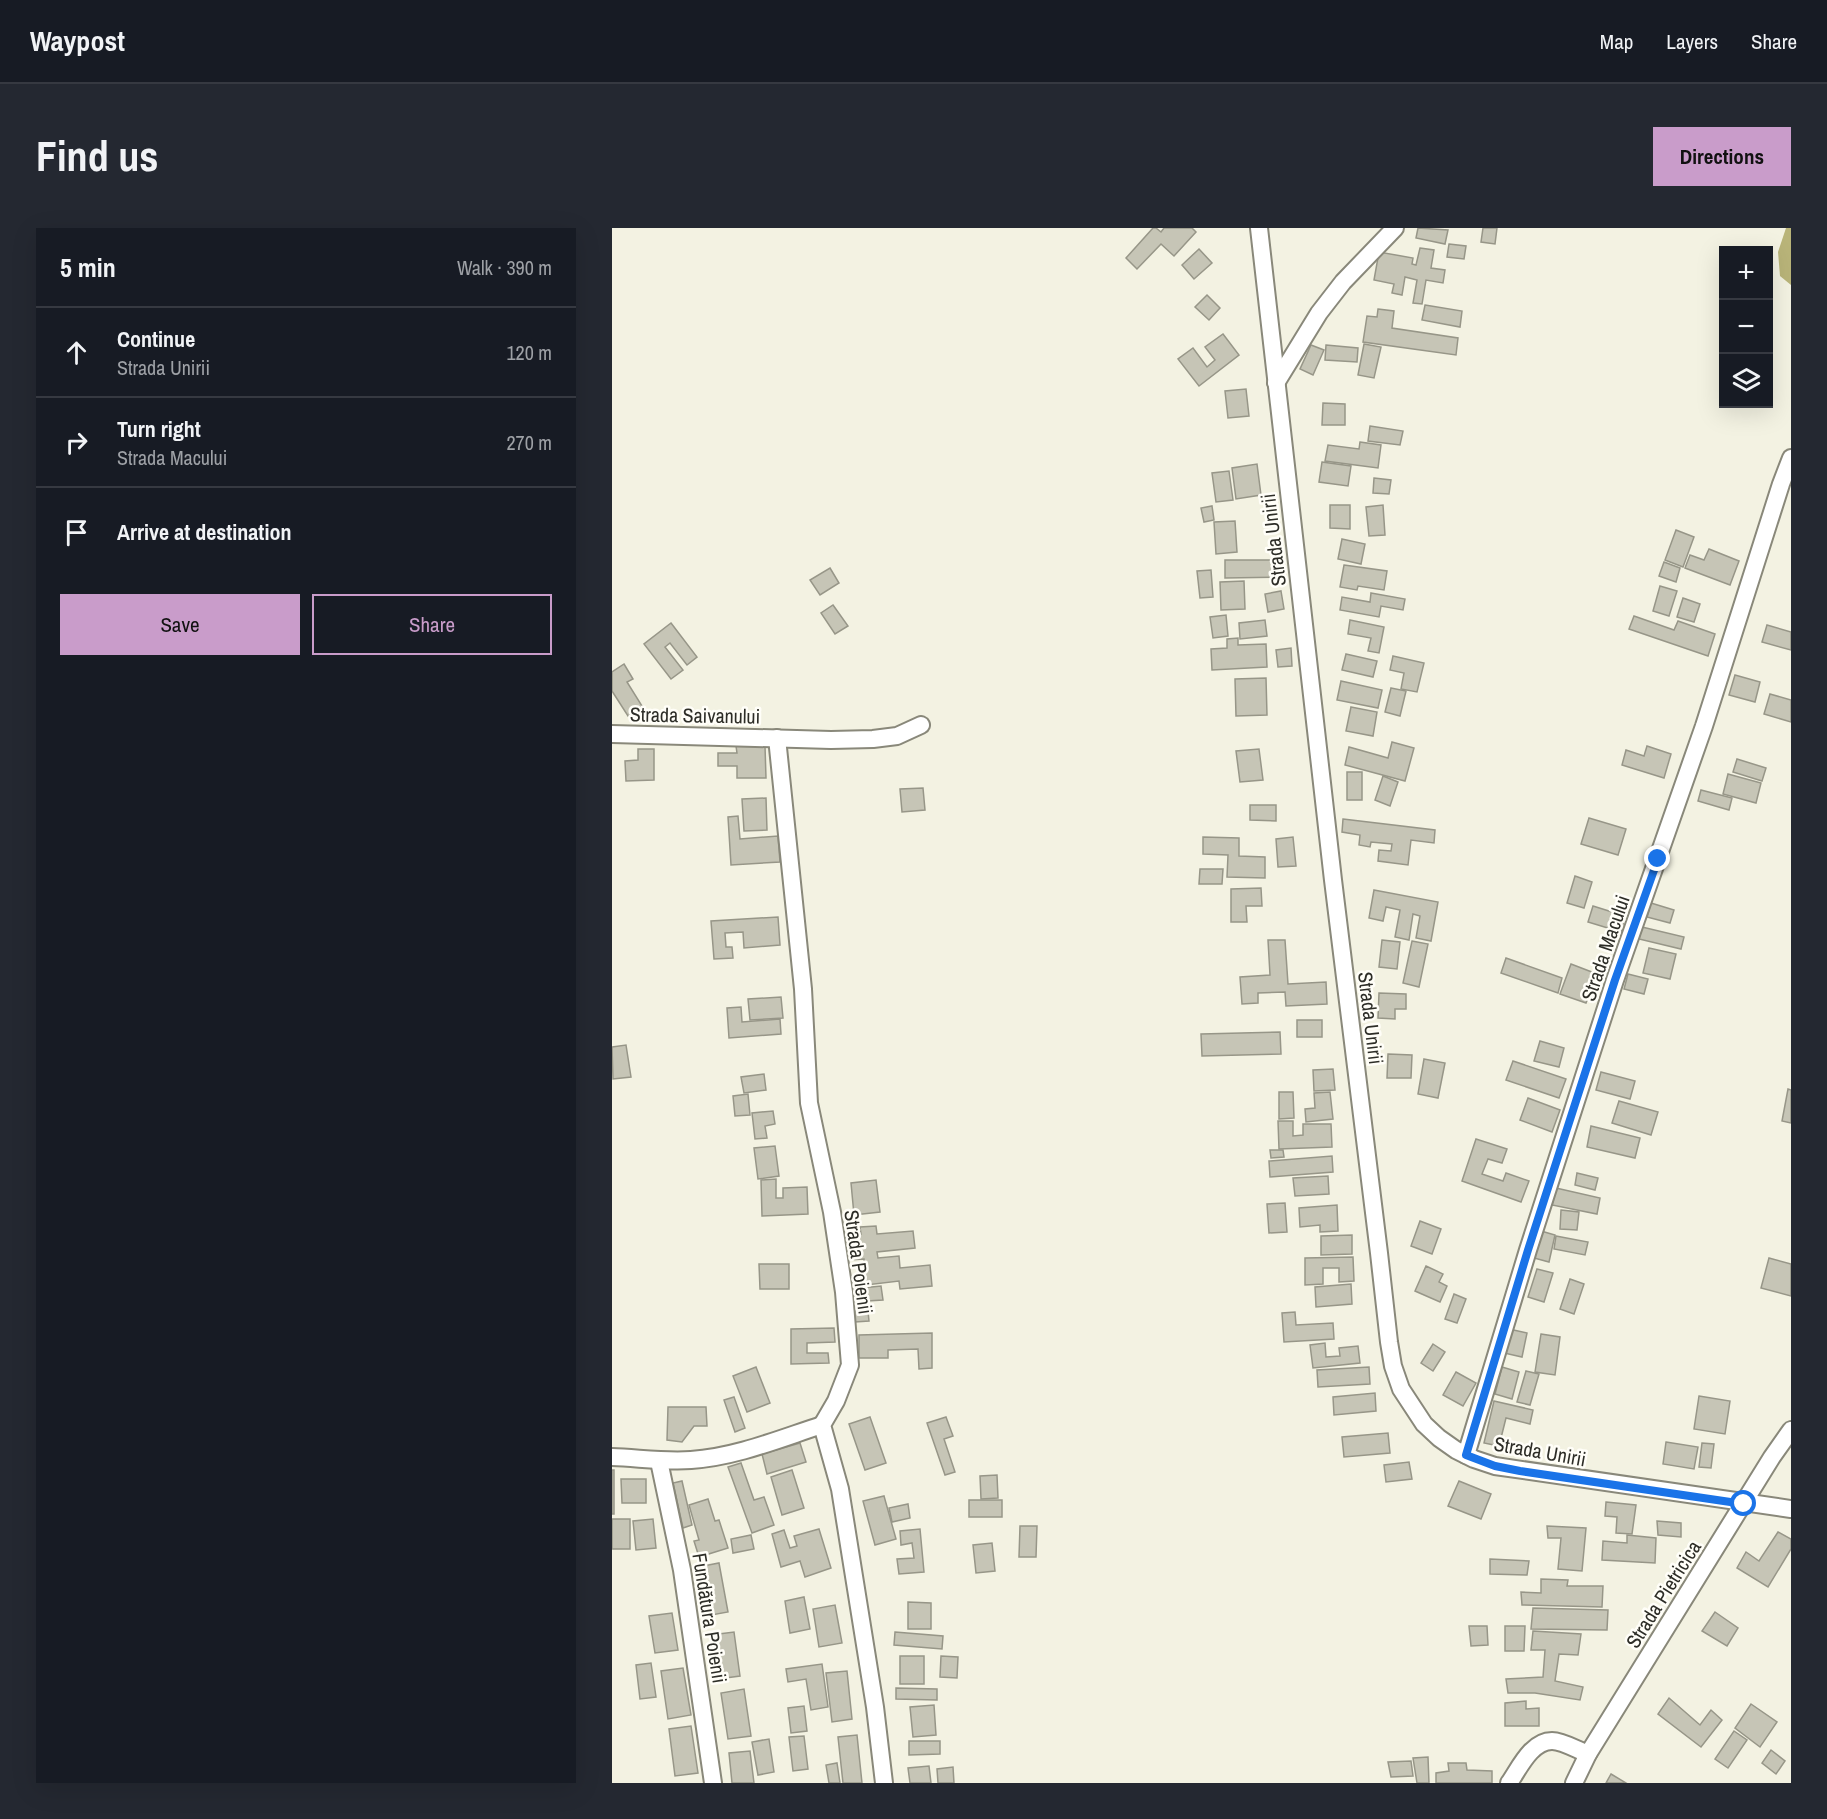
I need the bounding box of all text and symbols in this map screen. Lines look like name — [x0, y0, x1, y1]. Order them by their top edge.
text: Waypost — [30, 22, 125, 60]
text: Map — [1600, 27, 1633, 56]
text: Layers — [1666, 27, 1718, 56]
text: Share — [1751, 27, 1797, 56]
button: Directions — [1653, 127, 1791, 186]
text: Find us — [36, 128, 158, 184]
map controls — [1719, 246, 1773, 408]
button: + — [1719, 246, 1773, 300]
text: 5 min — [60, 250, 116, 285]
text: Walk · 390 m — [457, 254, 552, 281]
button: − — [1719, 300, 1773, 354]
text: Continue — [117, 324, 195, 354]
icon: ahead — [60, 336, 93, 369]
text: 120 m — [506, 339, 552, 366]
text: Strada Unirii — [117, 354, 210, 381]
button: layers — [1719, 354, 1773, 408]
text: Turn right — [117, 414, 201, 444]
icon: right — [60, 426, 93, 459]
text: 270 m — [506, 429, 552, 456]
text: Strada Macului — [117, 444, 227, 471]
street label: Strada Unirii — [1254, 492, 1292, 588]
icon: arrive — [60, 516, 93, 549]
text: Arrive at destination — [117, 517, 291, 547]
button: Save — [60, 594, 300, 655]
button: Share — [312, 594, 552, 655]
street label: Strada Saivanului — [630, 700, 760, 730]
route end — [1644, 845, 1670, 871]
street label: Strada Macului — [1574, 891, 1636, 1005]
street label: Strada Unirii — [1352, 970, 1390, 1066]
street label: Strada Poienii — [838, 1208, 880, 1316]
street label: Strada Unirii — [1492, 1430, 1588, 1472]
route start — [1730, 1490, 1756, 1516]
street label: Strada Pietricica — [1619, 1535, 1707, 1653]
street label: Fundătura Poienii — [686, 1551, 734, 1685]

